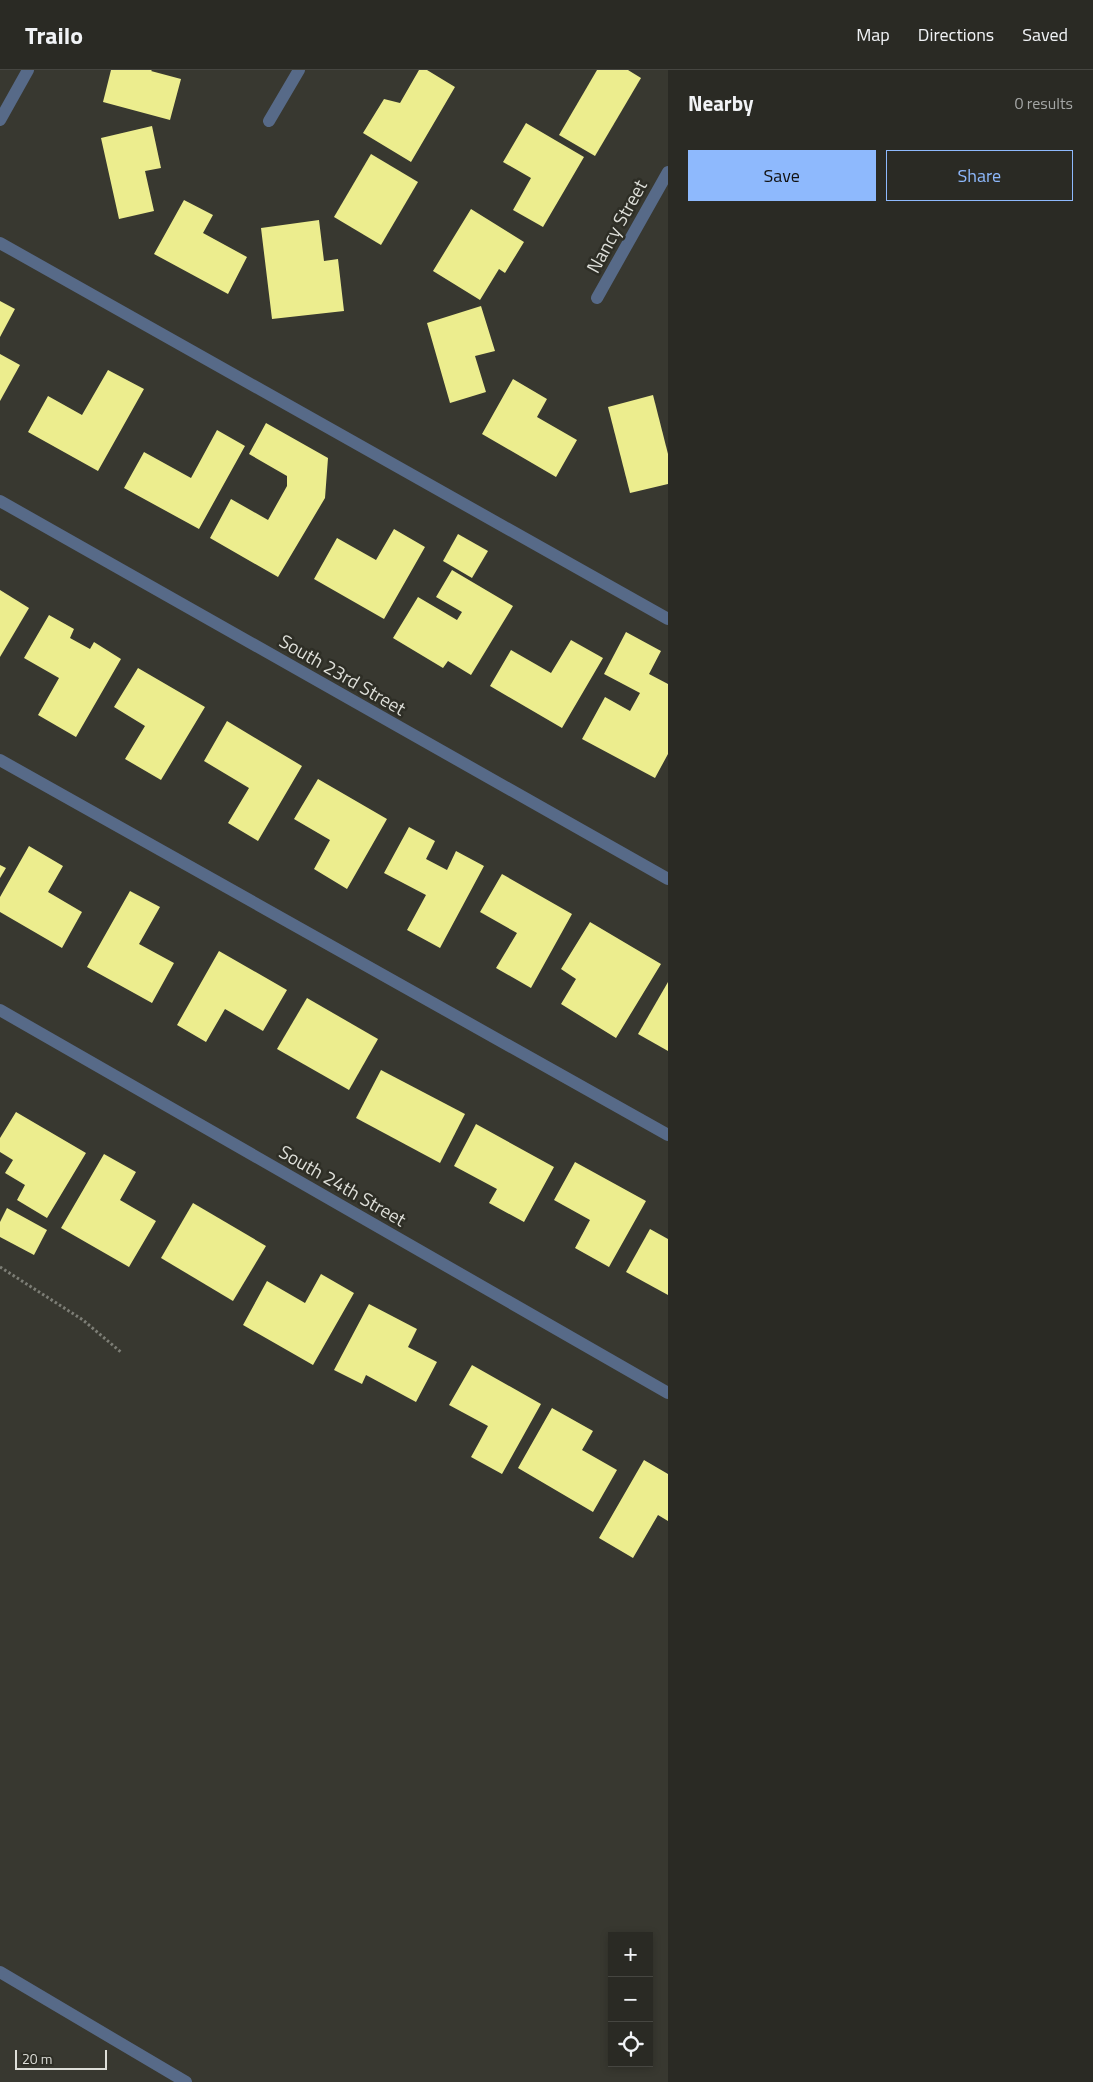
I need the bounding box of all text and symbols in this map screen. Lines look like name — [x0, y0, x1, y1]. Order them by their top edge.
text: Trailo — [25, 17, 83, 53]
text: Map — [856, 21, 890, 48]
text: Directions — [918, 21, 994, 48]
text: Saved — [1022, 21, 1068, 48]
text: Nearby — [688, 87, 753, 119]
text: 0 results — [1014, 91, 1073, 115]
button: Save — [688, 150, 876, 201]
button: Share — [886, 150, 1073, 201]
street label: Nancy Street — [578, 174, 654, 278]
street label: South 23rd Street — [274, 626, 412, 722]
street label: South 24th Street — [274, 1137, 412, 1233]
map controls — [608, 1932, 653, 2067]
button: + — [608, 1932, 653, 1977]
button: − — [608, 1977, 653, 2022]
button: locate — [608, 2022, 653, 2067]
scale bar — [15, 2047, 108, 2070]
text: 20 m — [22, 2048, 52, 2069]

